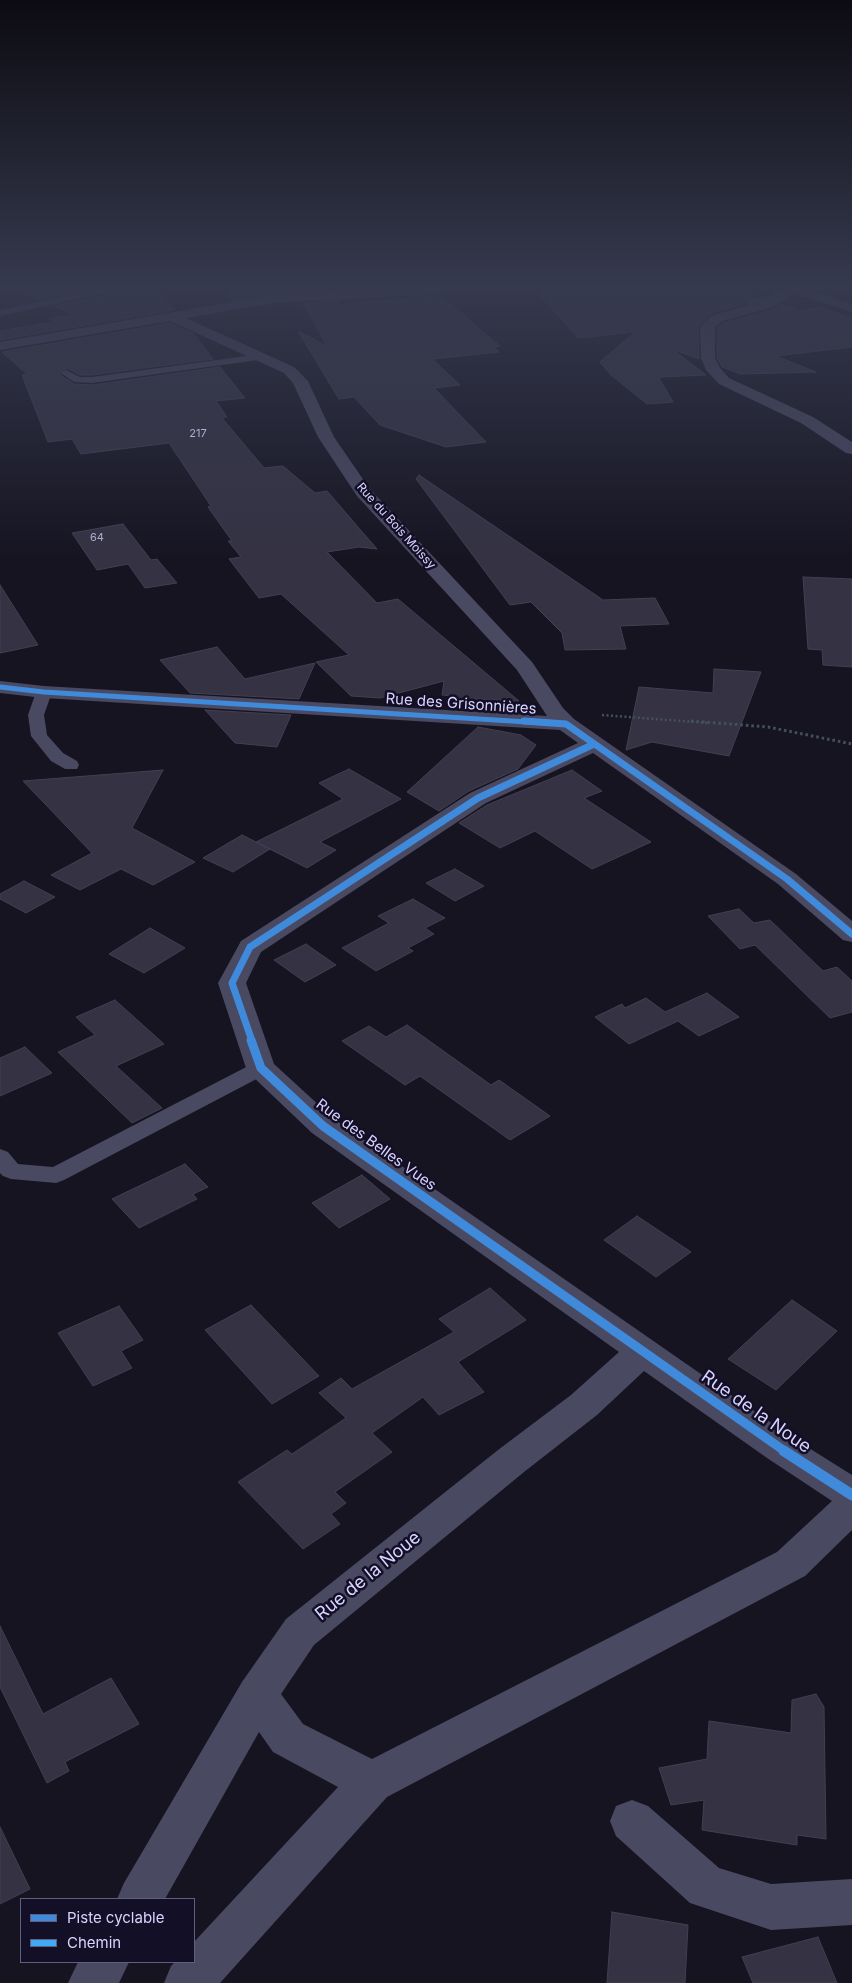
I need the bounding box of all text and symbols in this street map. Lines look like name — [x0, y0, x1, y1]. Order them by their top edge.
house number: 217 — [189, 427, 207, 441]
street label: Rue du Bois Moissy — [354, 480, 438, 572]
house number: 64 — [90, 531, 104, 545]
street label: Rue des Grisonnières — [385, 690, 537, 718]
street label: Rue des Belles Vues — [312, 1095, 440, 1195]
street label: Rue de la Noue — [697, 1366, 815, 1458]
street label: Rue de la Noue — [311, 1527, 425, 1625]
legend — [20, 1898, 195, 1963]
text: Piste cyclable — [67, 1908, 164, 1927]
text: Chemin — [67, 1933, 121, 1952]

